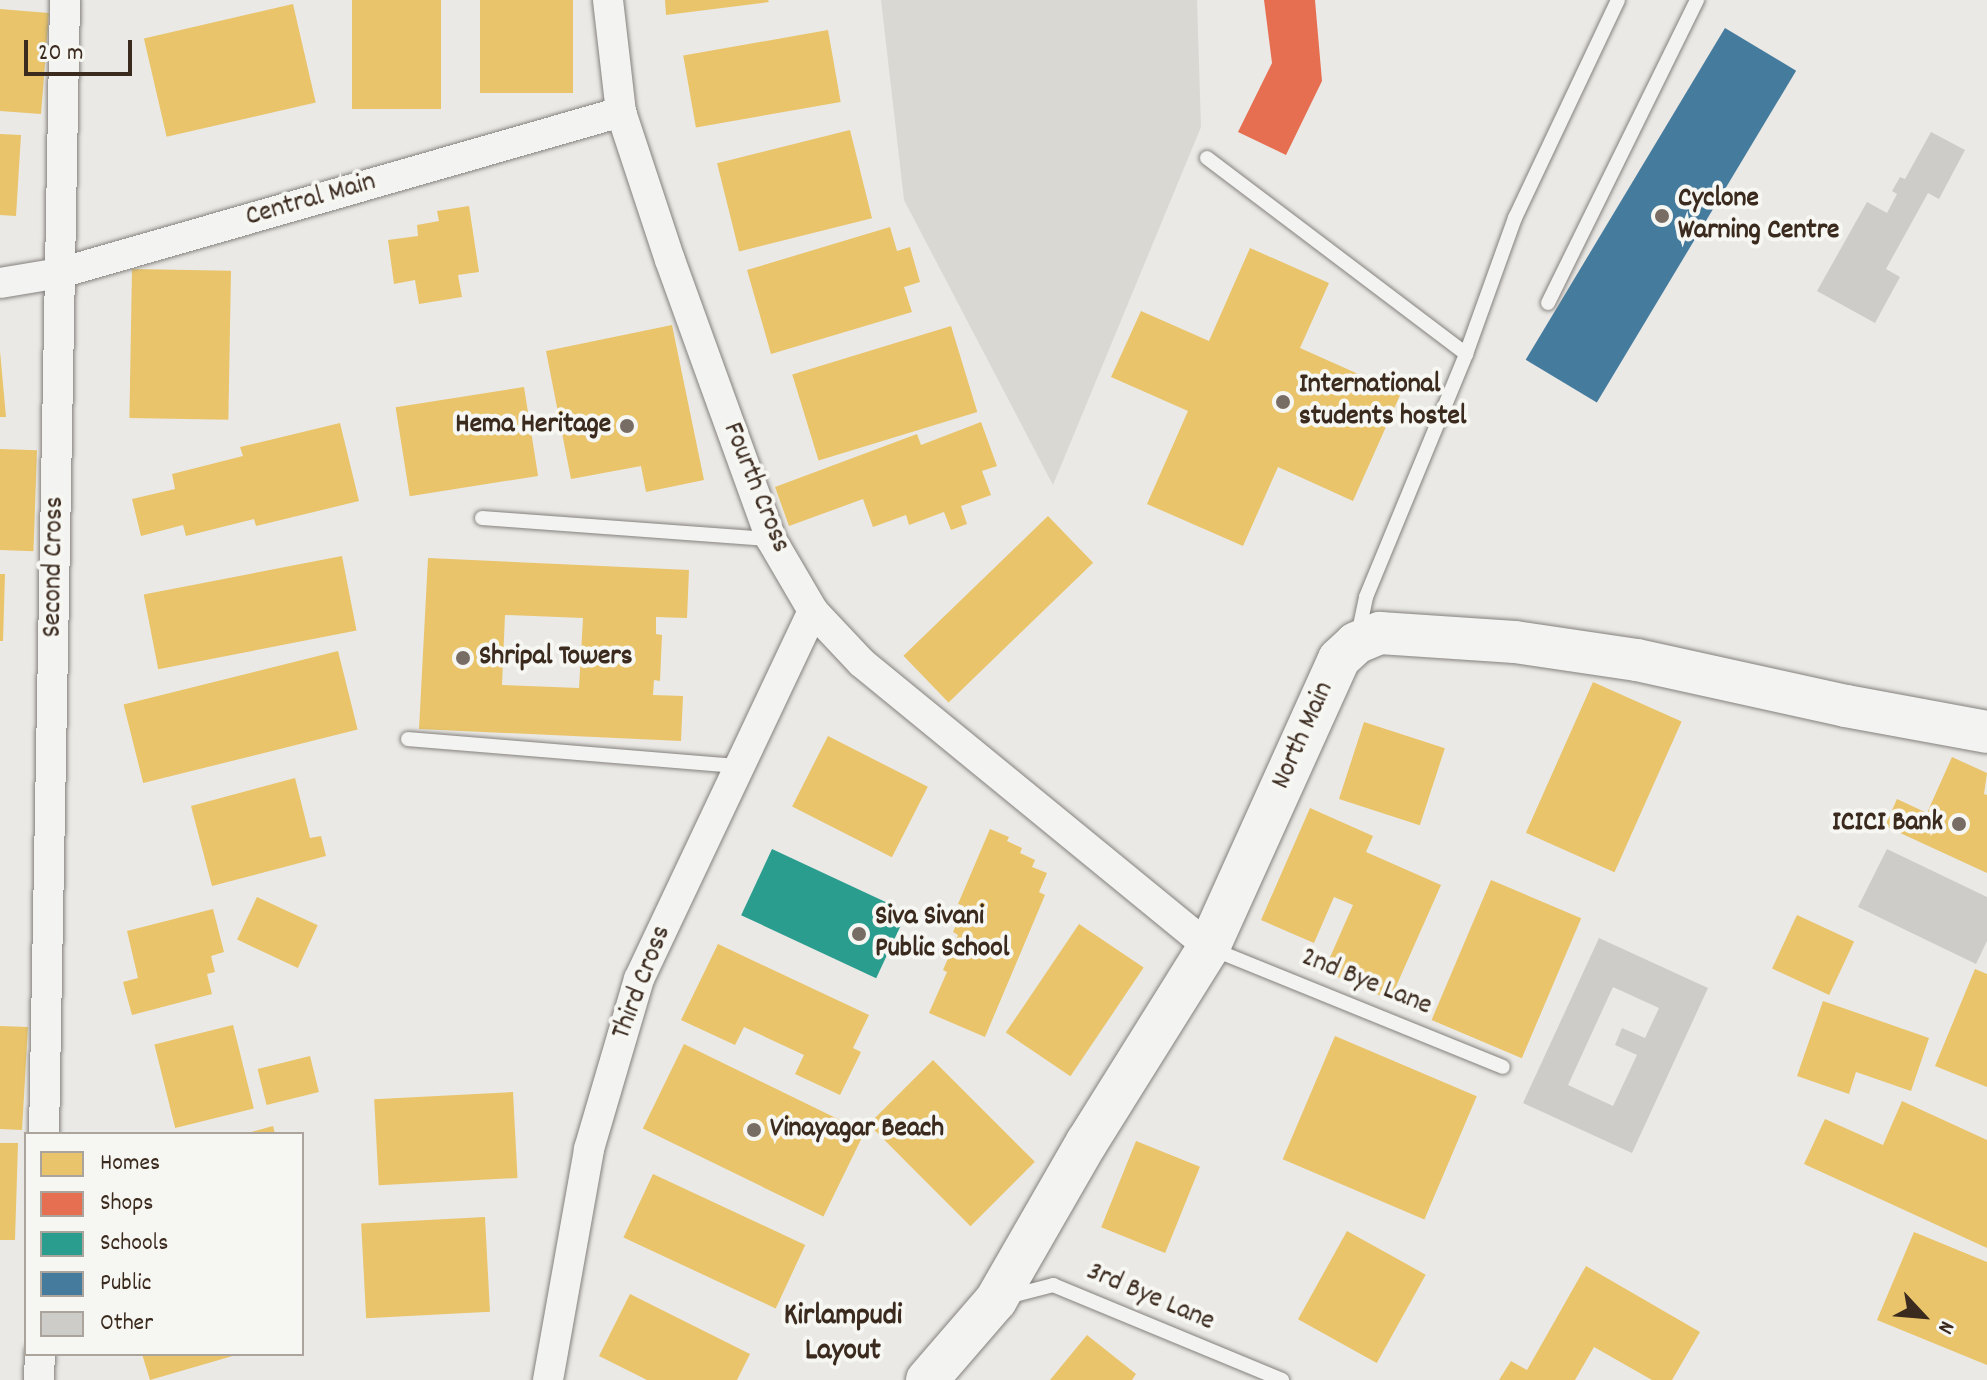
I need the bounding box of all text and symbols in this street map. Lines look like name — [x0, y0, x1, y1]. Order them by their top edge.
scale bar — [28, 24, 136, 74]
text: 20 m — [38, 37, 84, 71]
street label: Central Main — [242, 166, 380, 236]
place label: Cyclone Warning Centre — [1678, 183, 1839, 249]
marker: Cyclone Warning Centre — [1653, 207, 1671, 225]
place label: International students hostel — [1299, 369, 1466, 435]
marker: International students hostel — [1274, 393, 1292, 411]
place label: Hema Heritage — [455, 409, 611, 443]
marker: Hema Heritage — [618, 417, 636, 435]
street label: Fourth Cross — [714, 418, 796, 558]
street label: Second Cross — [37, 496, 73, 638]
place label: Shripal Towers — [479, 641, 632, 675]
marker: Shripal Towers — [454, 649, 472, 667]
street label: North Main — [1265, 677, 1343, 795]
place label: ICICI Bank — [1832, 807, 1943, 841]
marker: ICICI Bank — [1950, 815, 1968, 833]
place label: Siva Sivani Public School — [875, 901, 1009, 967]
street label: Third Cross — [606, 921, 680, 1045]
marker: Siva Sivani Public School — [850, 925, 868, 943]
street label: 2nd Bye Lane — [1296, 942, 1436, 1024]
place label: Vinayagar Beach — [770, 1113, 944, 1147]
marker: Vinayagar Beach — [745, 1121, 763, 1139]
legend — [24, 1132, 304, 1356]
text: Homes — [100, 1147, 160, 1181]
text: Shops — [100, 1187, 153, 1221]
text: Schools — [100, 1227, 168, 1261]
street label: 3rd Bye Lane — [1081, 1256, 1219, 1340]
text: Public — [100, 1267, 151, 1301]
north arrow — [1883, 1276, 1963, 1356]
district label: Kirlampudi Layout — [784, 1300, 902, 1370]
text: Other — [100, 1307, 153, 1341]
text: N — [1929, 1315, 1961, 1338]

